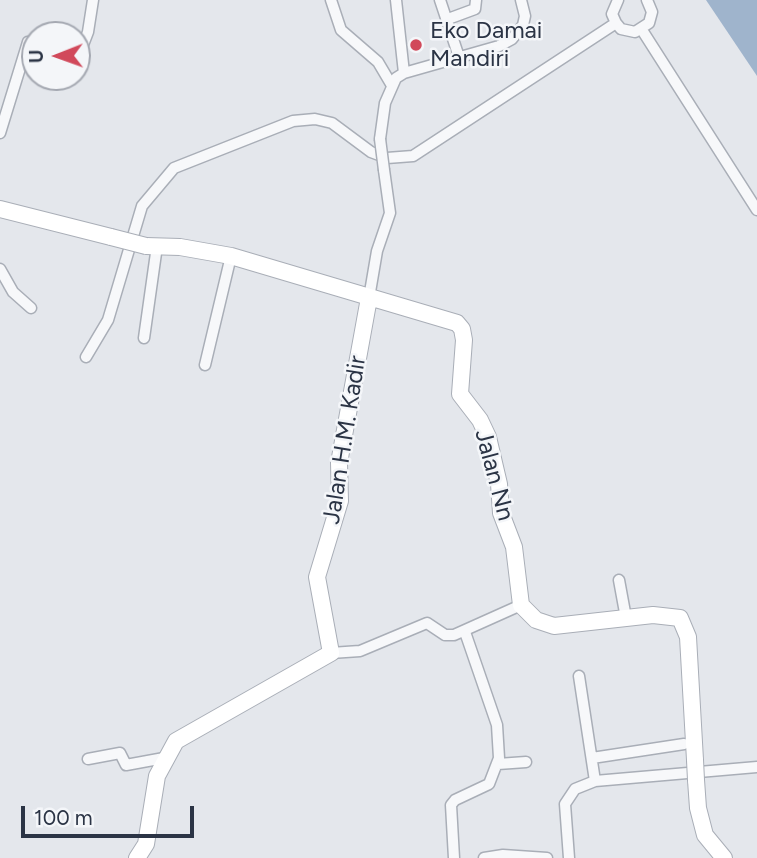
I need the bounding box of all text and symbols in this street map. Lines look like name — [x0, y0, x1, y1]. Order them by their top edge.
place label: Eko Damai Mandiri — [430, 17, 542, 73]
north arrow — [21, 21, 91, 91]
marker: Eko Damai Mandiri — [408, 37, 424, 53]
text: U — [25, 49, 48, 63]
street label: Jalan H.M. Kadir — [317, 354, 373, 526]
street label: Jalan Nn — [468, 426, 520, 524]
scale bar — [24, 792, 198, 836]
text: 100 m — [34, 805, 93, 830]

